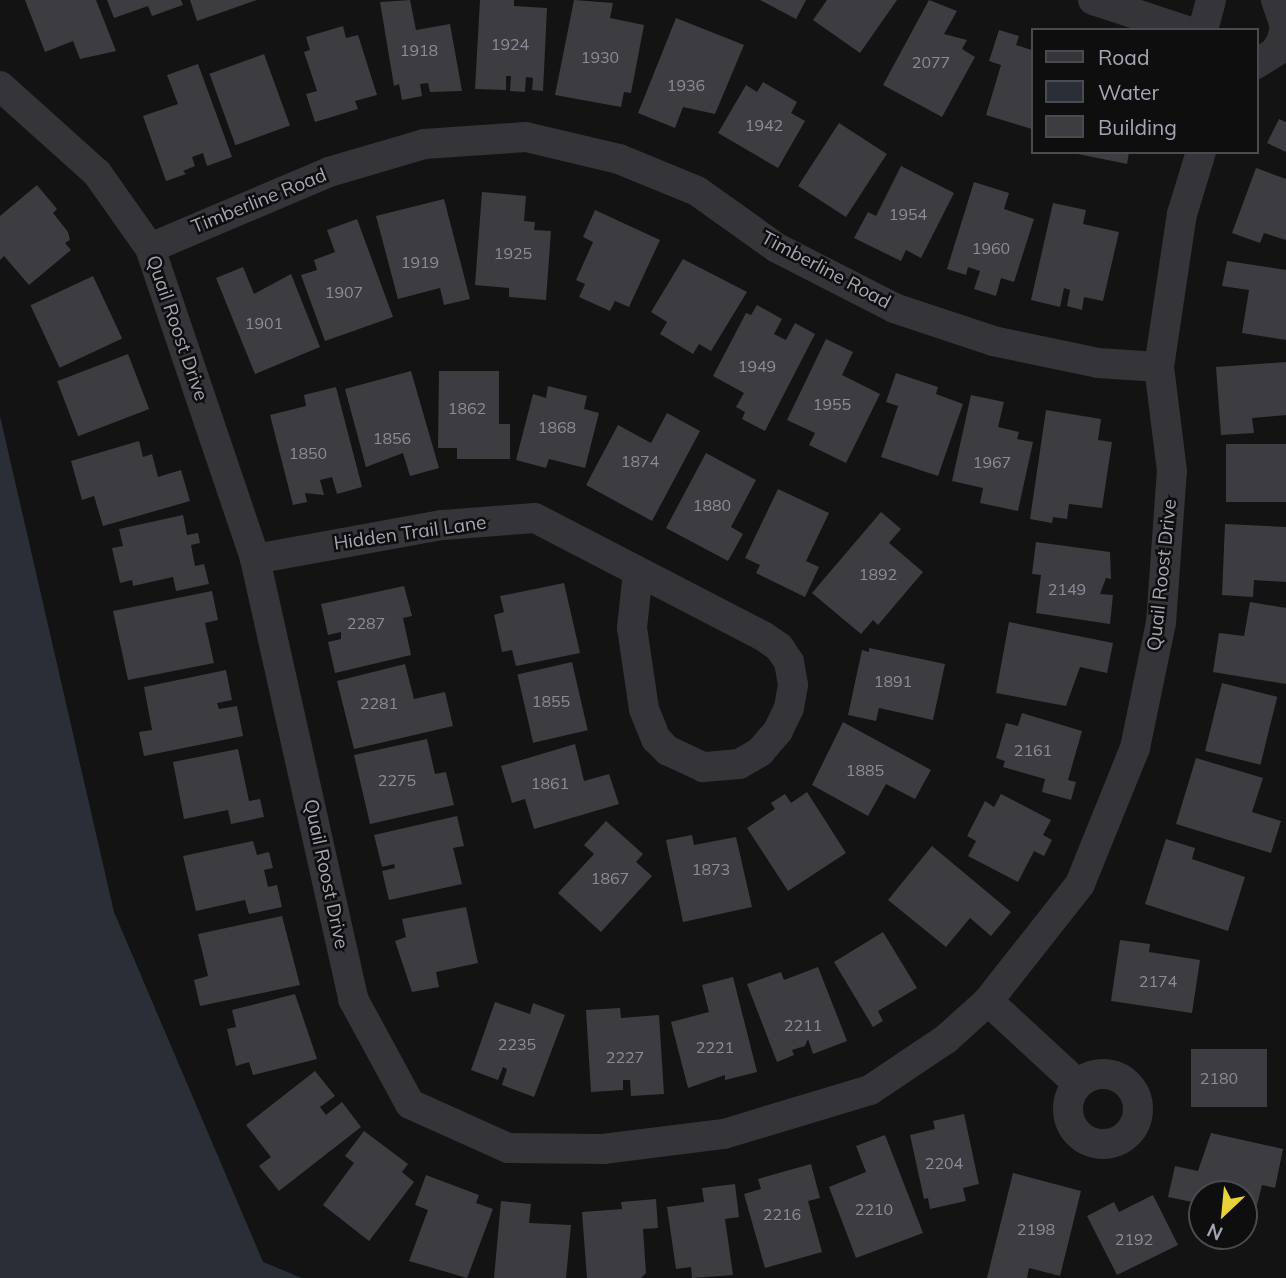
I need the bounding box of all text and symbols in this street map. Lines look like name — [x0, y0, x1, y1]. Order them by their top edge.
legend — [1030, 28, 1258, 154]
house number: 1924 — [491, 34, 529, 54]
house number: 1918 — [400, 40, 438, 60]
text: Road — [1098, 44, 1149, 70]
house number: 1930 — [581, 47, 619, 67]
house number: 2077 — [912, 52, 950, 72]
house number: 1936 — [667, 75, 705, 95]
text: Water — [1098, 79, 1159, 105]
text: Building — [1098, 114, 1177, 140]
house number: 1942 — [745, 115, 783, 135]
street label: Timberline Road — [188, 164, 330, 238]
house number: 1954 — [889, 204, 927, 224]
street label: Timberline Road — [757, 226, 895, 314]
house number: 1960 — [972, 238, 1010, 258]
house number: 1925 — [494, 243, 532, 263]
street label: Quail Roost Drive — [141, 252, 213, 404]
house number: 1919 — [401, 252, 439, 272]
house number: 1907 — [325, 282, 363, 302]
house number: 1901 — [245, 313, 283, 333]
house number: 1949 — [738, 356, 776, 376]
house number: 1955 — [813, 394, 851, 414]
house number: 1862 — [448, 398, 486, 418]
house number: 1868 — [538, 417, 576, 437]
house number: 1856 — [373, 428, 411, 448]
house number: 1850 — [289, 443, 327, 463]
house number: 1874 — [621, 451, 659, 471]
house number: 1967 — [973, 452, 1011, 472]
house number: 1880 — [693, 495, 731, 515]
street label: Quail Roost Drive — [1143, 498, 1181, 652]
street label: Hidden Trail Lane — [332, 511, 488, 555]
house number: 1892 — [859, 564, 897, 584]
house number: 2149 — [1048, 579, 1086, 599]
house number: 2287 — [347, 613, 385, 633]
house number: 1891 — [874, 671, 912, 691]
house number: 1855 — [532, 691, 570, 711]
house number: 2281 — [360, 693, 398, 713]
house number: 2161 — [1014, 740, 1052, 760]
house number: 1885 — [846, 760, 884, 780]
house number: 2275 — [378, 770, 416, 790]
house number: 1861 — [531, 773, 569, 793]
street label: Quail Roost Drive — [299, 797, 353, 951]
house number: 1873 — [692, 859, 730, 879]
house number: 1867 — [591, 868, 629, 888]
house number: 2174 — [1139, 971, 1177, 991]
house number: 2211 — [784, 1015, 822, 1035]
house number: 2235 — [498, 1034, 536, 1054]
house number: 2221 — [696, 1037, 734, 1057]
house number: 2227 — [606, 1047, 644, 1067]
house number: 2180 — [1200, 1068, 1238, 1088]
house number: 2204 — [925, 1153, 963, 1173]
north arrow — [1188, 1180, 1258, 1250]
house number: 2210 — [855, 1199, 893, 1219]
house number: 2216 — [763, 1204, 801, 1224]
text: N — [1203, 1218, 1226, 1246]
house number: 2198 — [1017, 1219, 1055, 1239]
house number: 2192 — [1115, 1229, 1153, 1249]

